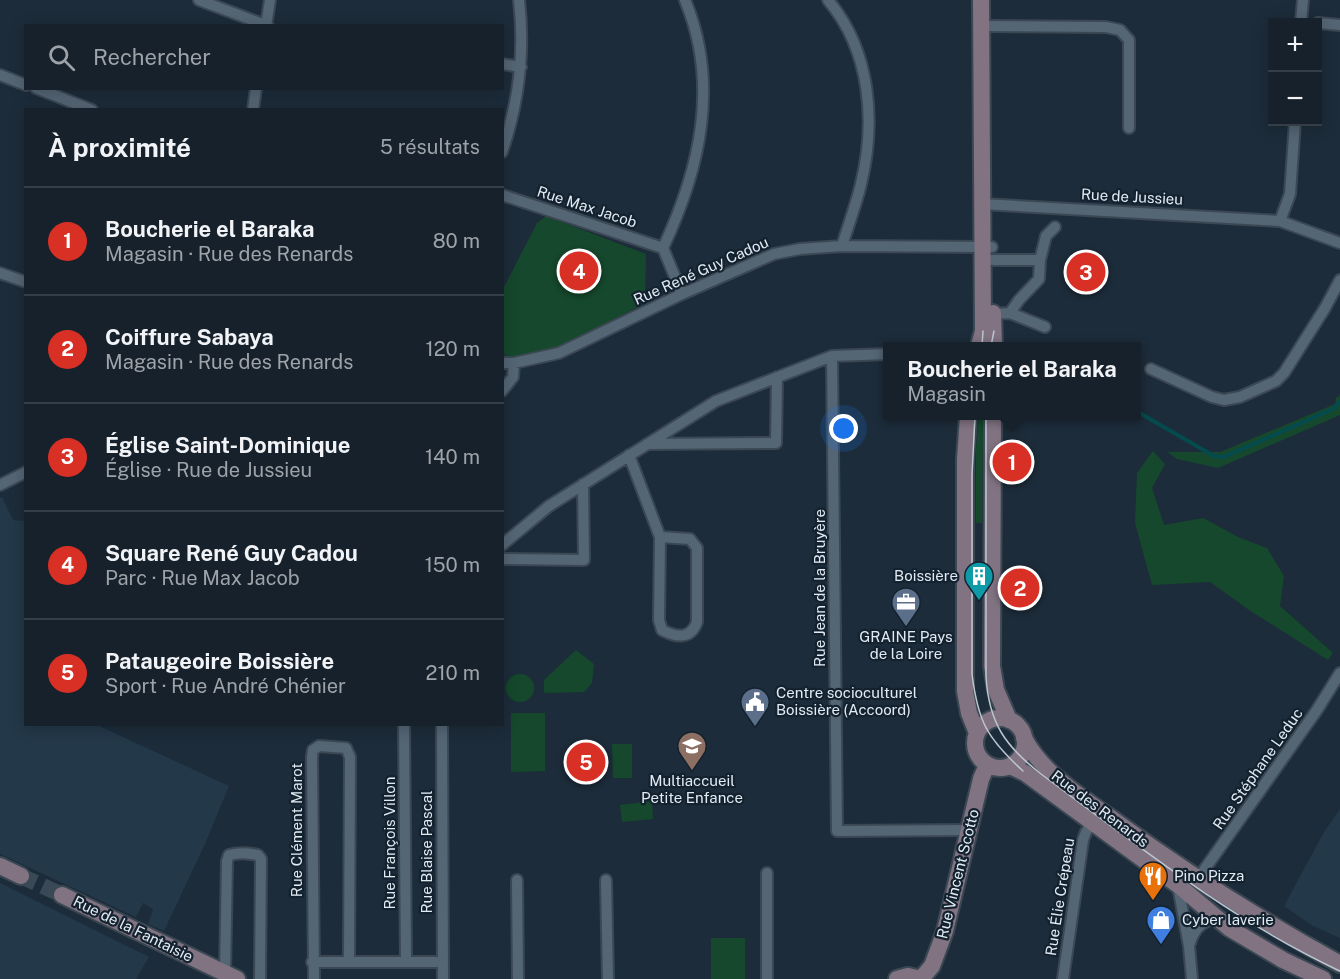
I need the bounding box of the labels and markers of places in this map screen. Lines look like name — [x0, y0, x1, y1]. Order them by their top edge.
pin: 4 — [560, 248, 598, 294]
pin: 3 — [1066, 250, 1106, 294]
pin: 1 — [992, 440, 1032, 484]
building icon: Boissière — [963, 560, 995, 602]
pin: 2 — [1000, 566, 1040, 610]
place label: Boissière — [894, 567, 958, 584]
office icon: GRAINE Pays de la Loire — [890, 586, 922, 628]
place label: GRAINE Pays de la Loire — [859, 628, 953, 662]
place label: Centre socioculturel Boissière (Accoord) — [776, 684, 917, 718]
public building icon: Centre socioculturel Boissière (Accoord) — [739, 686, 771, 728]
school or university icon: Multiaccueil Petite Enfance — [676, 730, 708, 772]
pin: 5 — [566, 740, 606, 784]
place label: Multiaccueil Petite Enfance — [641, 772, 743, 806]
restaurant icon: Pino Pizza — [1137, 860, 1169, 902]
place label: Pino Pizza — [1174, 867, 1244, 884]
shop icon: Cyber laverie — [1145, 904, 1177, 946]
place label: Cyber laverie — [1182, 911, 1274, 928]

